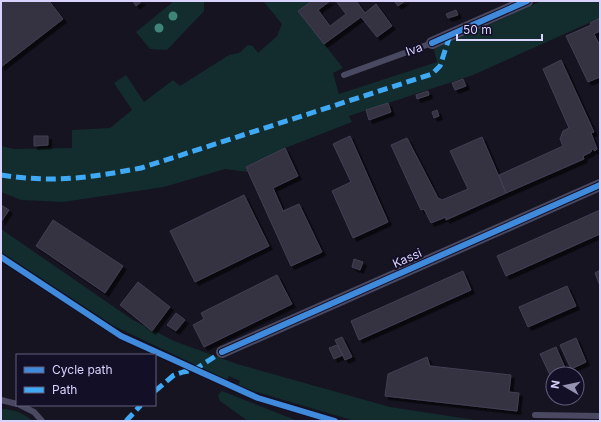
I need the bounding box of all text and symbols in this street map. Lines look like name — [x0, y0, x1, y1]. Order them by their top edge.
scale bar — [457, 16, 542, 42]
text: 50 m — [463, 22, 492, 37]
street label: Iva — [404, 39, 424, 59]
street label: Kassi — [390, 245, 424, 271]
legend — [16, 354, 156, 406]
text: Cycle path — [52, 362, 113, 377]
north arrow — [545, 366, 585, 406]
text: N — [548, 379, 563, 390]
text: Path — [52, 382, 77, 397]

